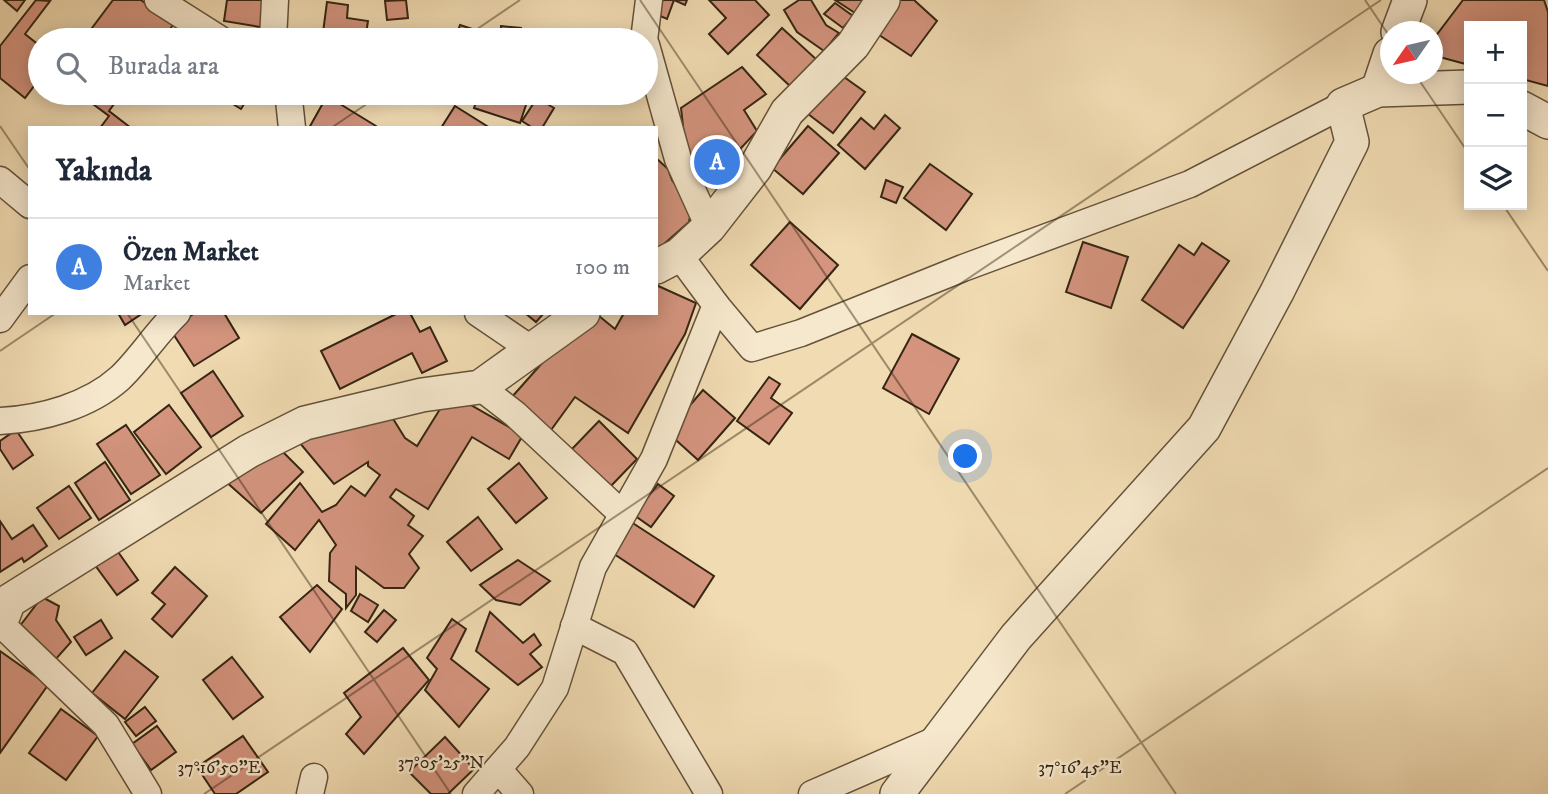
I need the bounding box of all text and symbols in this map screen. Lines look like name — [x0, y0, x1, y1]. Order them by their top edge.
north arrow — [1380, 21, 1443, 84]
map controls — [1464, 21, 1527, 210]
button: + — [1464, 21, 1527, 84]
search box — [28, 28, 658, 105]
icon: search — [52, 48, 90, 86]
text: Burada ara — [108, 50, 219, 83]
button: − — [1464, 84, 1527, 147]
pin: A — [694, 136, 740, 188]
button: layers — [1464, 147, 1527, 210]
text: Yakında — [56, 153, 152, 190]
text: Özen Market — [123, 236, 259, 269]
text: A — [72, 253, 86, 282]
text: 100 m — [575, 253, 630, 282]
text: Market — [123, 269, 190, 298]
your location — [948, 439, 982, 473]
text: 37°05'25"N — [398, 752, 485, 774]
text: 37°16'50"E — [178, 757, 261, 779]
text: 37°16'45"E — [1038, 757, 1122, 779]

